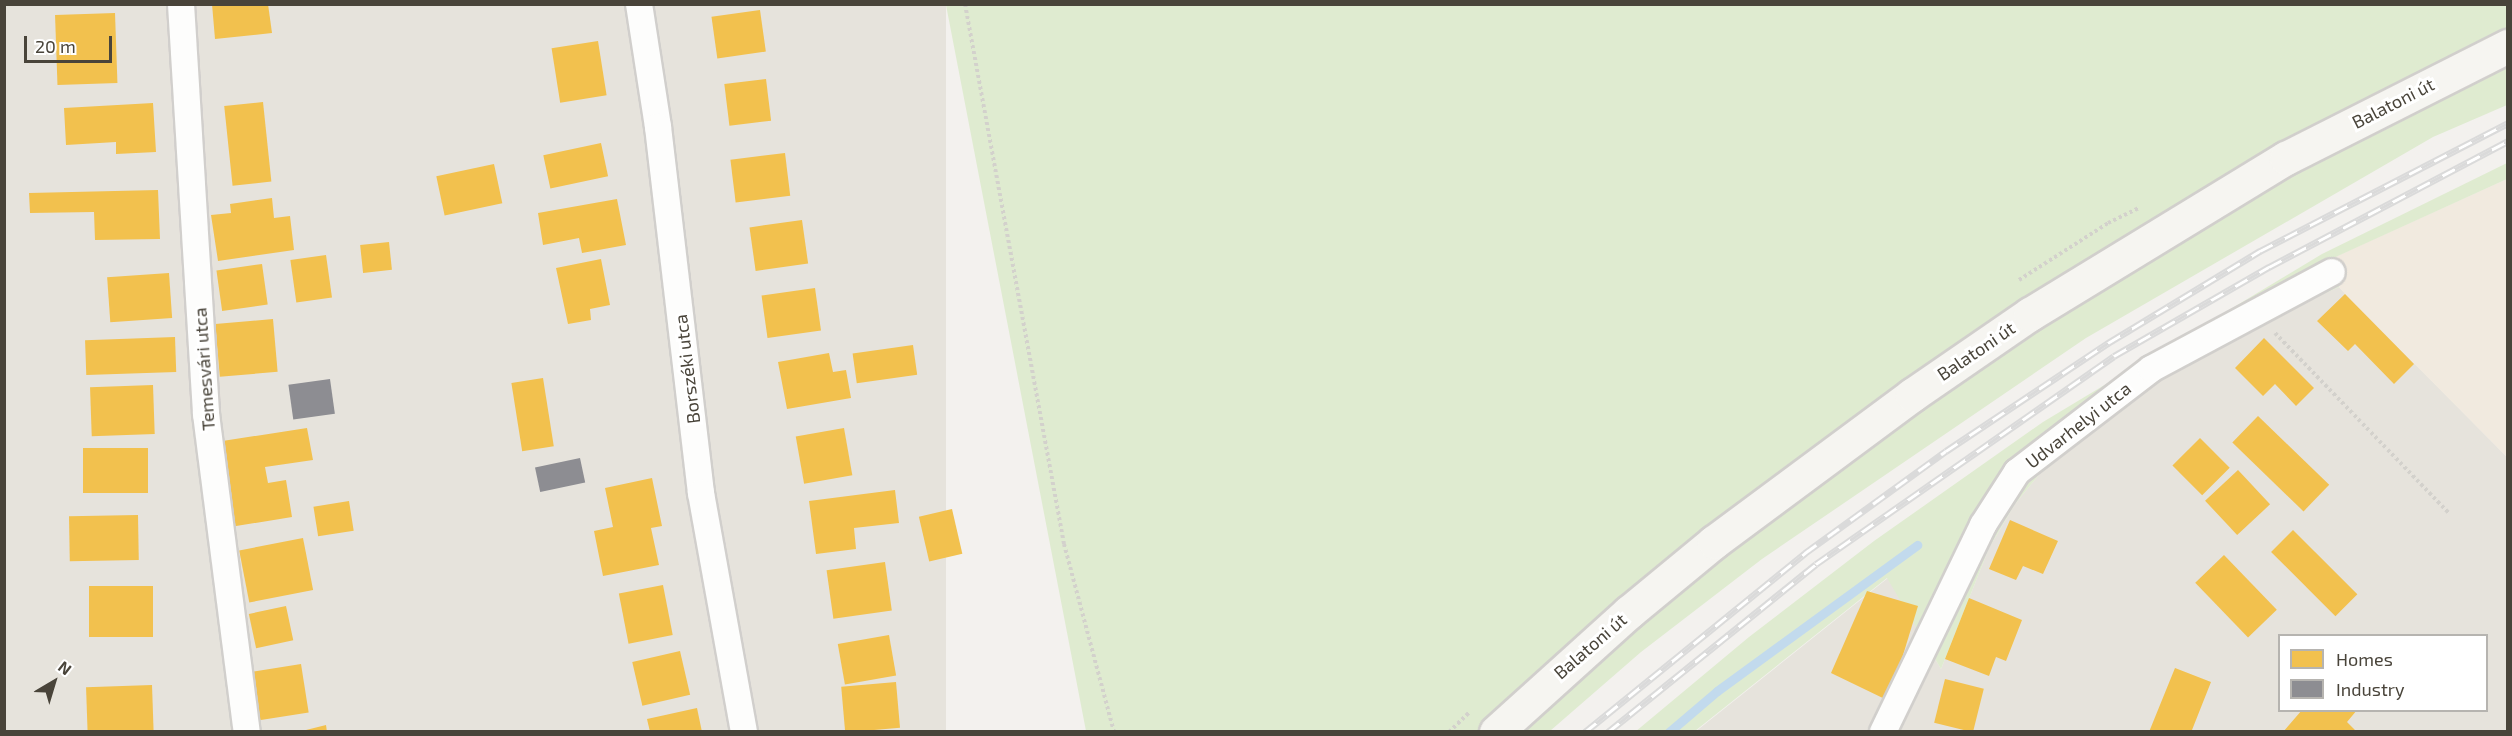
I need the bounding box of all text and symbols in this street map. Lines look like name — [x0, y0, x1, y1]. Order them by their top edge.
scale bar — [27, 24, 116, 62]
text: 20 m — [35, 35, 76, 57]
street label: Balatoni út — [2348, 73, 2438, 133]
street label: Temesvári utca — [189, 307, 219, 431]
street label: Borszéki utca — [670, 313, 704, 425]
street label: Balatoni út — [1933, 317, 2019, 385]
street label: Udvarhelyi utca — [2021, 377, 2135, 473]
street label: Balatoni út — [1549, 609, 1631, 683]
legend — [2278, 634, 2488, 712]
text: Homes — [2336, 648, 2393, 670]
north arrow — [24, 652, 84, 712]
text: N — [55, 656, 76, 678]
text: Industry — [2336, 678, 2405, 700]

